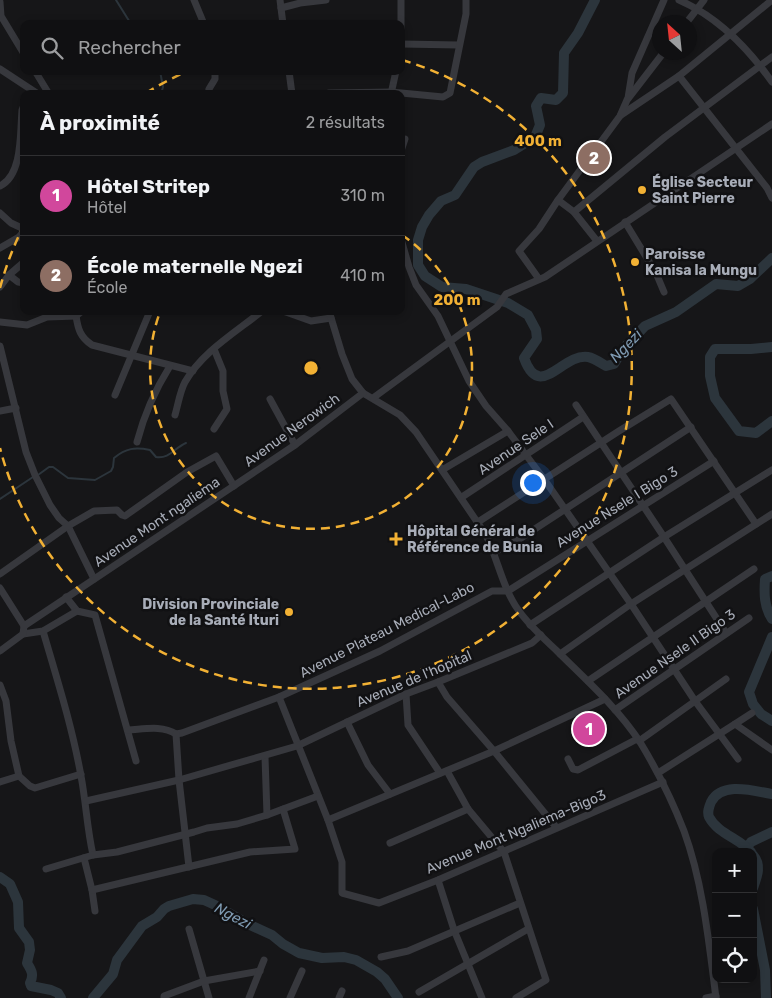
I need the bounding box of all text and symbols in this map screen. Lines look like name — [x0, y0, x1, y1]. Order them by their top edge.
north arrow — [652, 15, 697, 60]
search box — [20, 20, 405, 75]
icon: search — [38, 34, 66, 62]
text: Rechercher — [78, 36, 181, 59]
text: À proximité — [40, 110, 160, 135]
text: 2 résultats — [306, 113, 385, 132]
text: 400 m — [514, 132, 562, 150]
pin: 2 — [578, 139, 610, 177]
place label: Église Secteur Saint Pierre — [652, 173, 754, 207]
text: Hôtel Stritep — [87, 175, 210, 198]
marker: Église Secteur Saint Pierre — [636, 184, 648, 196]
text: 1 — [52, 186, 60, 205]
text: 310 m — [341, 186, 385, 205]
text: Hôtel — [87, 198, 127, 217]
place label: Paroisse Kanisa la Mungu — [645, 246, 757, 279]
text: École maternelle Ngezi — [87, 255, 303, 278]
marker: Paroisse Kanisa la Mungu — [629, 256, 641, 268]
text: 2 — [51, 266, 61, 285]
text: 410 m — [340, 266, 385, 285]
text: École — [87, 278, 127, 297]
text: 200 m — [433, 291, 481, 309]
water label: Ngezi — [606, 325, 646, 366]
centre of rings — [302, 359, 320, 377]
street label: Avenue Nerowich — [241, 390, 343, 470]
street label: Avenue Sele I — [475, 415, 557, 479]
street label: Avenue Nsele I Bigo 3 — [553, 463, 681, 551]
your location — [520, 470, 546, 496]
street label: Avenue Mont ngaliema — [91, 473, 223, 571]
place label: Hôpital Général de Référence de Bunia — [407, 523, 543, 556]
marker: Hôpital Général de Référence de Bunia — [389, 532, 403, 546]
street label: Avenue Plateau Medical-Labo — [297, 578, 477, 682]
place label: Division Provinciale de la Santé Ituri — [142, 596, 279, 629]
marker: Division Provinciale de la Santé Ituri — [283, 606, 295, 618]
street label: Avenue Nsele II Bigo 3 — [611, 606, 739, 702]
street label: Avenue de l'hopital — [354, 647, 474, 711]
pin: 1 — [573, 710, 605, 748]
street label: Avenue Mont Ngaliema-Bigo3 — [424, 786, 608, 878]
map controls — [712, 848, 757, 983]
button: + — [712, 848, 757, 893]
button: − — [712, 893, 757, 938]
water label: Ngezi — [212, 899, 255, 933]
button: locate — [712, 938, 757, 983]

